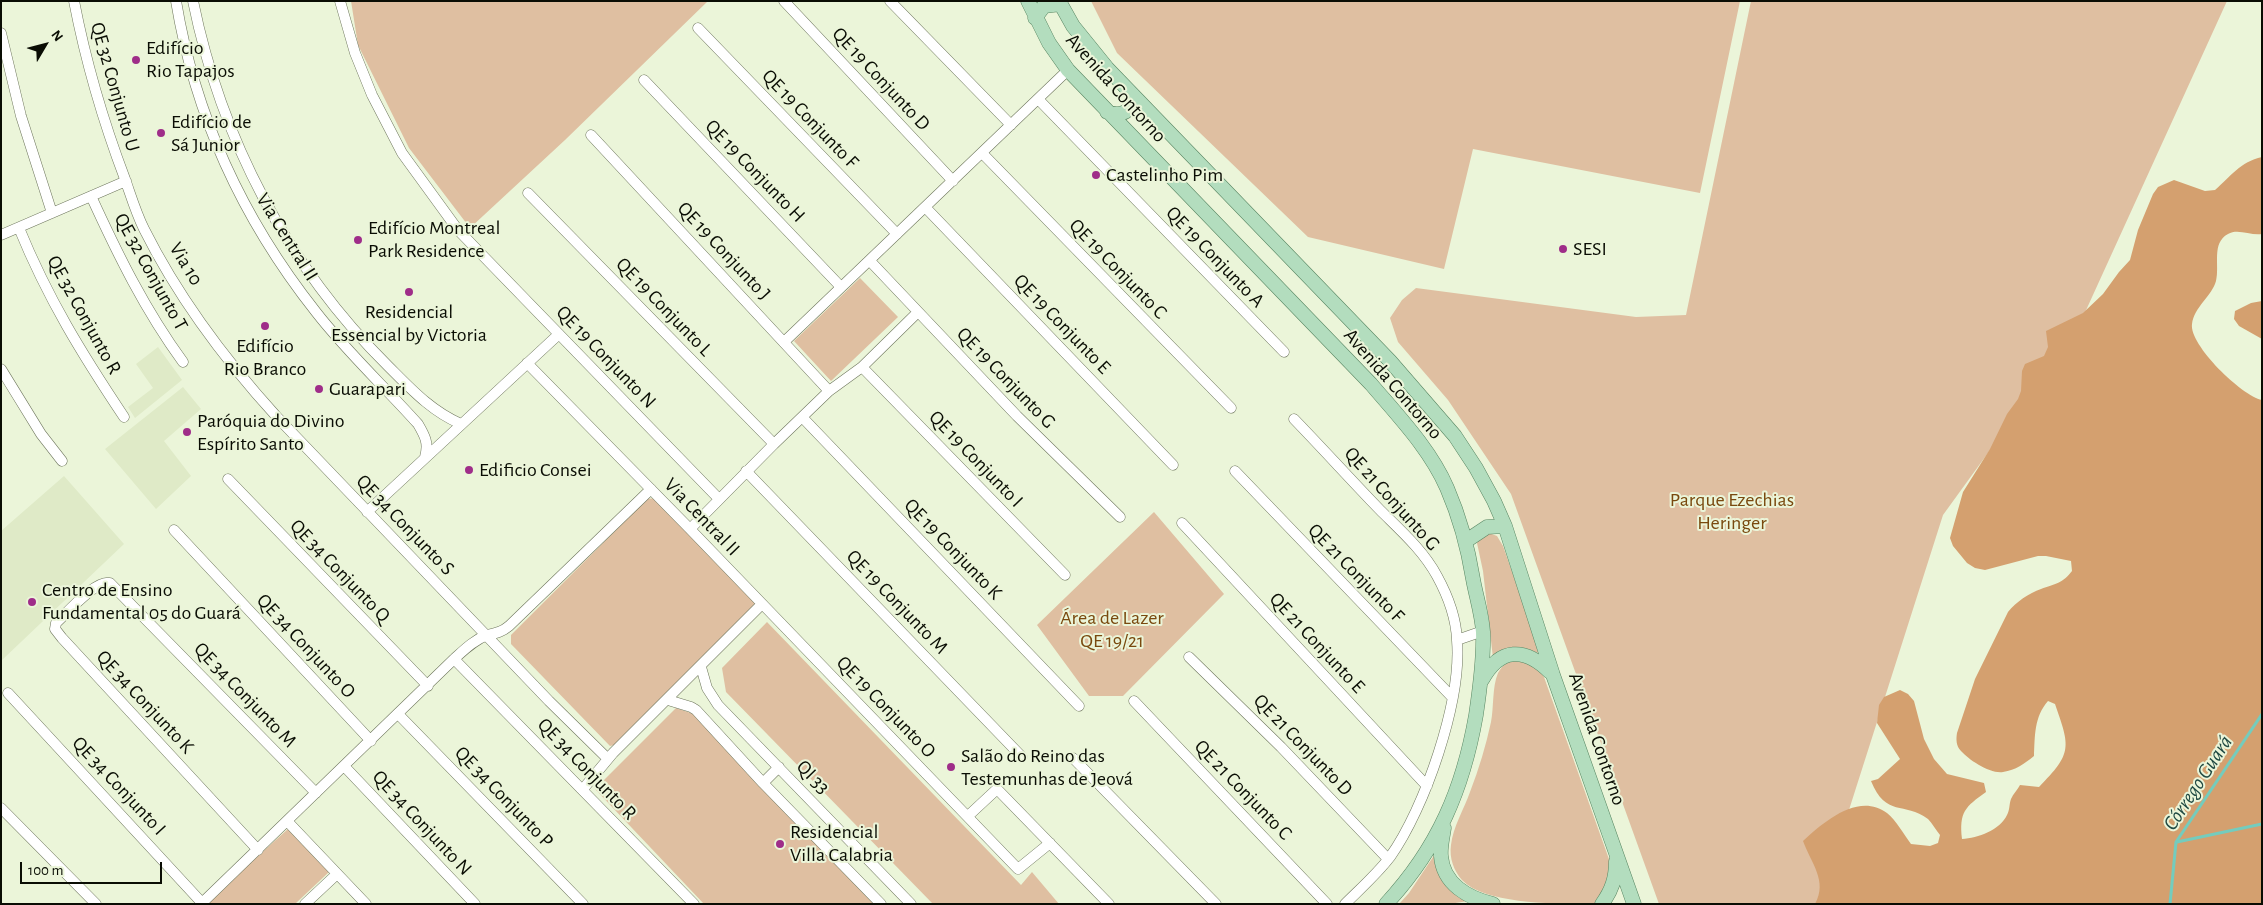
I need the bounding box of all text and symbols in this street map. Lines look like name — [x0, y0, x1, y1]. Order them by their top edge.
street label: QE 32 Conjunto U — [85, 19, 145, 155]
north arrow — [20, 20, 70, 70]
street label: QE 19 Conjunto D — [827, 22, 935, 136]
text: N — [48, 28, 65, 44]
street label: Avenida Contorno — [1061, 28, 1171, 148]
place label: Edifício Rio Tapajos — [146, 36, 235, 83]
marker: Edifício Rio Tapajos — [130, 54, 142, 66]
street label: QE 19 Conjunto F — [757, 64, 863, 174]
place label: Edifício de Sá Junior — [171, 110, 251, 157]
street label: QE 19 Conjunto H — [700, 115, 810, 227]
marker: Edifício de Sá Junior — [155, 127, 167, 139]
place label: Castelinho Pim — [1106, 163, 1223, 187]
marker: Castelinho Pim — [1090, 169, 1102, 181]
street label: Via Central II — [251, 189, 323, 285]
street label: QE 19 Conjunto J — [672, 197, 776, 305]
street label: QE 19 Conjunto A — [1161, 201, 1269, 313]
street label: QE 32 Conjunto T — [109, 209, 193, 335]
street label: QE 19 Conjunto C — [1064, 214, 1172, 324]
place label: Edifício Montreal Park Residence — [368, 216, 500, 263]
marker: Edifício Montreal Park Residence — [352, 234, 364, 246]
place label: SESI — [1573, 237, 1607, 261]
street label: Via 10 — [164, 238, 208, 290]
marker: SESI — [1557, 243, 1569, 255]
street label: QE 32 Conjunto R — [41, 251, 127, 379]
street label: QE 19 Conjunto L — [611, 252, 717, 362]
street label: QE 19 Conjunto E — [1008, 269, 1116, 379]
marker: Residencial Essencial by Victoria — [403, 286, 415, 298]
place label: Residencial Essencial by Victoria — [331, 300, 487, 347]
street label: QE 19 Conjunto N — [551, 301, 661, 413]
marker: Edifício Rio Branco — [259, 320, 271, 332]
street label: QE 19 Conjunto G — [951, 322, 1061, 434]
street label: Avenida Contorno — [1338, 324, 1448, 444]
place label: Edifício Rio Branco — [224, 334, 306, 381]
place label: Guarapari — [329, 377, 406, 401]
marker: Guarapari — [313, 383, 325, 395]
street label: QE 19 Conjunto I — [924, 406, 1028, 512]
place label: Paróquia do Divino Espírito Santo — [197, 409, 345, 456]
marker: Paróquia do Divino Espírito Santo — [181, 426, 193, 438]
street label: QE 21 Conjunto G — [1339, 442, 1445, 556]
place label: Edificio Consei — [479, 458, 591, 482]
marker: Edificio Consei — [463, 464, 475, 476]
street label: QE 34 Conjunto S — [351, 470, 459, 580]
street label: Via Central II — [659, 473, 745, 561]
park label: Parque Ezechias Heringer — [1670, 488, 1794, 535]
street label: QE 19 Conjunto K — [899, 494, 1007, 604]
street label: QE 34 Conjunto Q — [285, 514, 395, 628]
street label: QE 21 Conjunto F — [1303, 518, 1409, 628]
street label: QE 19 Conjunto M — [841, 545, 953, 659]
place label: Centro de Ensino Fundamental 05 do Guará — [42, 578, 241, 625]
street label: QE 21 Conjunto E — [1264, 587, 1370, 699]
street label: QE 34 Conjunto O — [251, 589, 361, 703]
marker: Centro de Ensino Fundamental 05 do Guará — [26, 596, 38, 608]
park label: Área de Lazer QE 19/21 — [1060, 606, 1164, 653]
street label: QE 34 Conjunto M — [189, 637, 301, 753]
street label: QE 34 Conjunto K — [91, 645, 199, 759]
street label: QE 19 Conjunto O — [831, 651, 941, 763]
street label: Avenida Contorno — [1563, 669, 1631, 809]
street label: QE 21 Conjunto D — [1248, 689, 1358, 801]
street label: QE 34 Conjunto R — [532, 713, 642, 825]
street label: QE 34 Conjunto I — [67, 731, 171, 841]
water label: Córrego Guará — [2158, 731, 2238, 835]
street label: QE 21 Conjunto C — [1189, 735, 1297, 845]
street label: QE 34 Conjunto P — [449, 741, 559, 853]
place label: Salão do Reino das Testemunhas de Jeová — [961, 744, 1133, 791]
street label: QI 33 — [791, 755, 835, 799]
marker: Salão do Reino das Testemunhas de Jeová — [945, 761, 957, 773]
street label: QE 34 Conjunto N — [367, 765, 477, 881]
place label: Residencial Villa Calabria — [790, 820, 893, 867]
marker: Residencial Villa Calabria — [774, 838, 786, 850]
scale bar — [22, 852, 165, 884]
text: 100 m — [28, 863, 63, 878]

